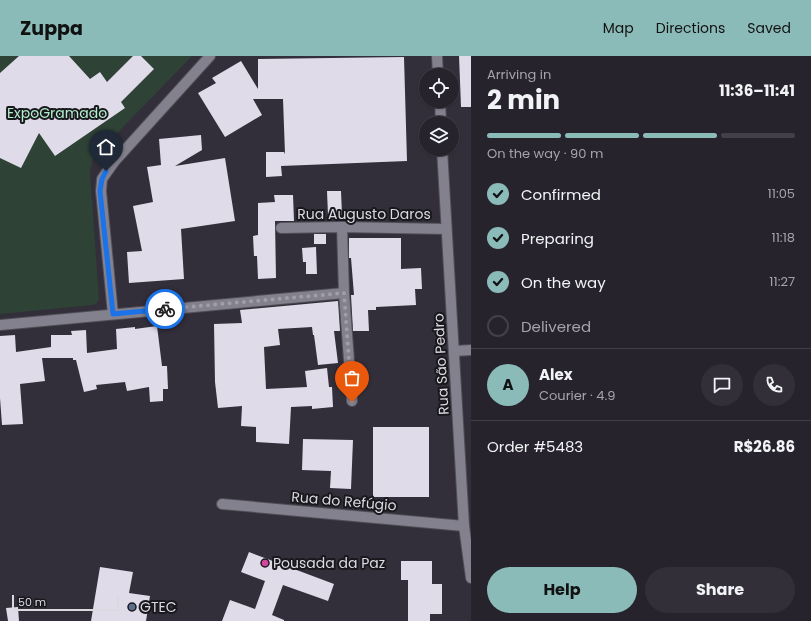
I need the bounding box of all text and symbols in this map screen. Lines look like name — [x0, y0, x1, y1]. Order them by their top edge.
text: Zuppa — [20, 15, 83, 42]
text: Map — [603, 18, 634, 38]
text: Directions — [656, 18, 725, 38]
text: Saved — [747, 18, 791, 38]
text: Arriving in — [487, 65, 551, 84]
map controls — [419, 68, 459, 156]
button: locate — [419, 68, 459, 108]
text: 11:36–11:41 — [719, 80, 795, 101]
text: 2 min — [487, 82, 560, 118]
park label: ExpoGramado — [7, 103, 107, 123]
button: layers — [419, 116, 459, 156]
pin — [89, 130, 123, 171]
icon: home — [95, 136, 117, 158]
text: On the way · 90 m — [487, 144, 603, 163]
icon: check — [487, 183, 509, 205]
text: Confirmed — [521, 184, 601, 205]
text: 11:05 — [768, 184, 795, 203]
street label: Rua Augusto Daros — [297, 204, 431, 224]
icon: check — [487, 227, 509, 249]
text: Preparing — [521, 228, 594, 249]
text: 11:18 — [772, 228, 795, 247]
icon: check — [487, 271, 509, 293]
text: On the way — [521, 272, 606, 293]
text: 11:27 — [769, 272, 795, 291]
courier — [145, 289, 185, 329]
icon: bike — [154, 298, 176, 320]
street label: Rua São Pedro — [428, 313, 454, 415]
text: Delivered — [521, 316, 591, 337]
pin — [335, 361, 369, 402]
text: Alex — [539, 364, 573, 385]
button: chat — [701, 364, 743, 406]
button: phone — [753, 364, 795, 406]
icon: bag — [341, 367, 363, 389]
text: A — [502, 374, 514, 395]
text: Courier · 4.9 — [539, 386, 615, 405]
text: Order #5483 — [487, 436, 583, 457]
text: R$26.86 — [734, 436, 795, 457]
street label: Rua do Refúgio — [291, 486, 397, 516]
place label: Pousada da Paz — [273, 553, 385, 573]
marker: Pousada da Paz — [260, 558, 270, 568]
button: Help — [487, 567, 637, 613]
button: Share — [645, 567, 795, 613]
scale bar — [12, 593, 119, 612]
text: 50 m — [18, 594, 46, 610]
place label: GTEC — [140, 597, 176, 617]
marker: GTEC — [127, 602, 137, 612]

